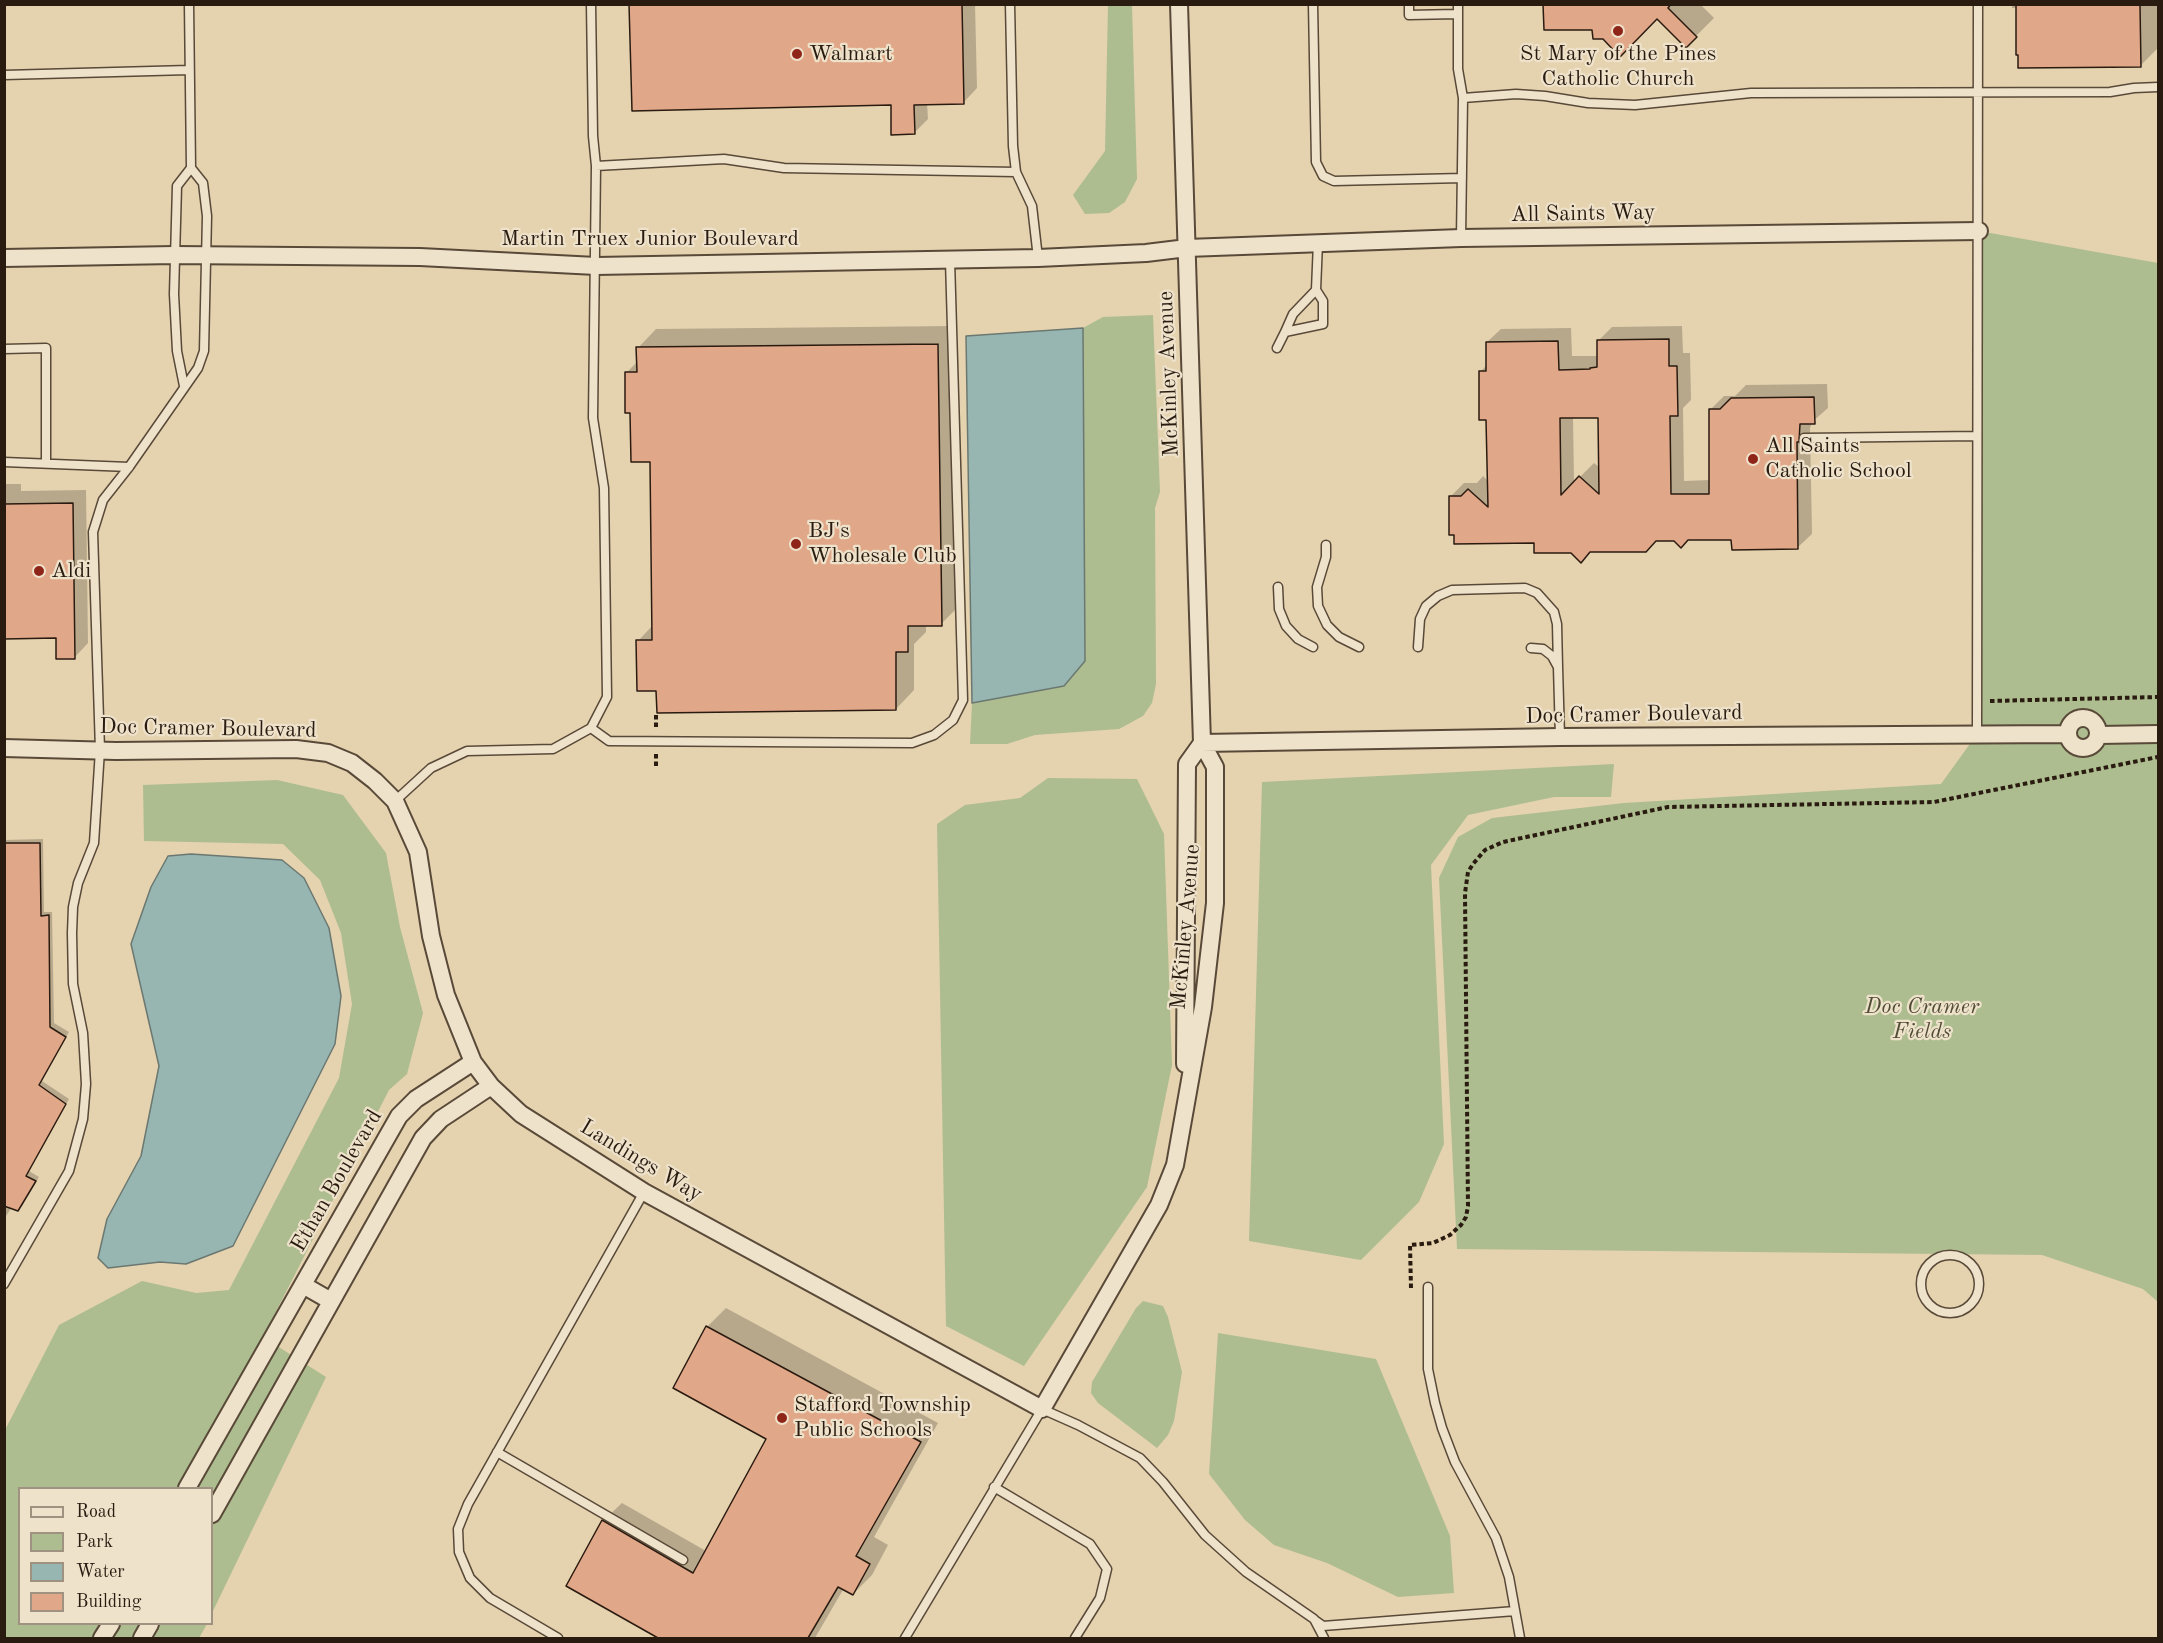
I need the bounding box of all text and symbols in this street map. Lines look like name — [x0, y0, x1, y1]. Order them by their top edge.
marker: St Mary of the Pines Catholic Church — [1611, 24, 1625, 38]
place label: Walmart — [809, 41, 893, 67]
place label: St Mary of the Pines Catholic Church — [1520, 41, 1716, 92]
marker: Walmart — [790, 47, 804, 61]
street label: All Saints Way — [1511, 200, 1655, 228]
street label: Martin Truex Junior Boulevard — [501, 226, 799, 252]
street label: McKinley Avenue — [1153, 290, 1185, 458]
place label: All Saints Catholic School — [1765, 433, 1912, 484]
marker: All Saints Catholic School — [1746, 452, 1760, 466]
place label: BJ's Wholesale Club — [808, 518, 957, 570]
marker: BJ's Wholesale Club — [789, 537, 803, 551]
place label: Aldi — [51, 558, 91, 584]
marker: Aldi — [32, 564, 46, 578]
street label: Doc Cramer Boulevard — [1525, 700, 1743, 730]
street label: Doc Cramer Boulevard — [99, 714, 317, 744]
street label: McKinley Avenue — [1166, 843, 1206, 1011]
park label: Doc Cramer Fields — [1865, 994, 1979, 1046]
street label: Ethan Boulevard — [286, 1105, 388, 1257]
street label: Landings Way — [575, 1114, 707, 1208]
place label: Stafford Township Public Schools — [794, 1392, 971, 1444]
marker: Stafford Township Public Schools — [775, 1411, 789, 1425]
legend — [18, 1487, 213, 1625]
text: Road — [76, 1503, 116, 1521]
text: Park — [76, 1533, 113, 1551]
text: Water — [76, 1563, 125, 1581]
text: Building — [76, 1593, 141, 1611]

